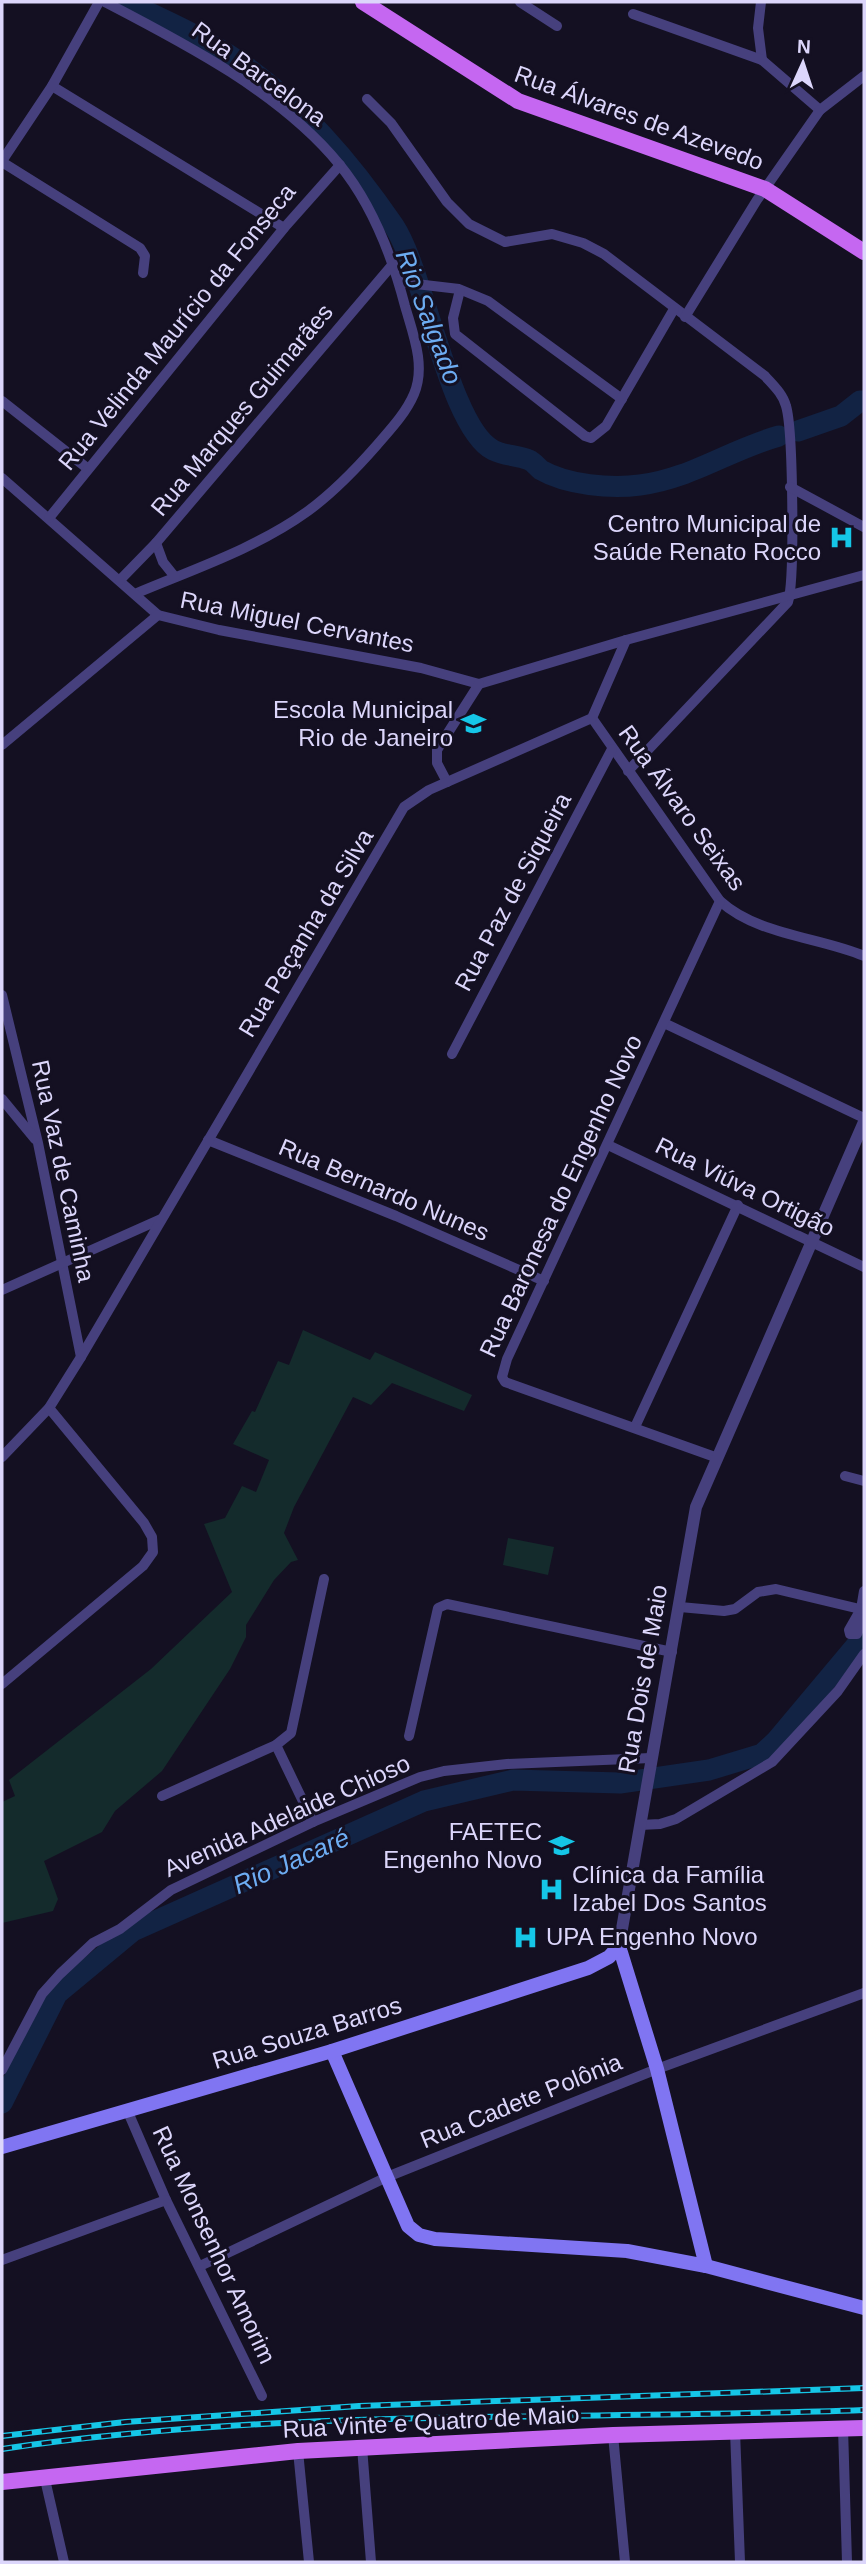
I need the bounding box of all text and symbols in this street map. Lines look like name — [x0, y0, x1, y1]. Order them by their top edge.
street label: Rua Barcelona — [187, 16, 332, 132]
north arrow — [768, 28, 838, 98]
text: N — [796, 36, 811, 57]
street label: Rua Álvares de Azevedo — [511, 60, 767, 175]
street label: Rua Velinda Maurício da Fonseca — [53, 178, 301, 475]
water label: Rio Salgado — [390, 246, 468, 388]
street label: Rua Marques Guimarães — [145, 298, 338, 521]
place label: Centro Municipal de Saúde Renato Rocco — [593, 510, 821, 565]
hospital icon: Centro Municipal de Saúde Renato Rocco — [827, 524, 855, 552]
street label: Rua Miguel Cervantes — [178, 586, 416, 657]
place label: Escola Municipal Rio de Janeiro — [273, 696, 453, 751]
school or university icon: Escola Municipal Rio de Janeiro — [459, 710, 487, 738]
street label: Rua Álvaro Seixas — [613, 720, 751, 896]
street label: Rua Paz de Siqueira — [449, 788, 576, 995]
street label: Rua Peçanha da Silva — [233, 823, 379, 1041]
street label: Rua Baronesa do Engenho Novo — [474, 1030, 647, 1361]
street label: Rua Vaz de Caminha — [27, 1057, 100, 1285]
street label: Rua Viúva Ortigão — [651, 1132, 839, 1242]
street label: Rua Bernardo Nunes — [275, 1133, 493, 1246]
street label: Rua Dois de Maio — [613, 1583, 672, 1775]
street label: Avenida Adelaide Chioso — [160, 1749, 414, 1882]
place label: FAETEC Engenho Novo — [383, 1818, 542, 1873]
water label: Rio Jacaré — [228, 1822, 354, 1900]
school or university icon: FAETEC Engenho Novo — [548, 1832, 576, 1860]
place label: Clínica da Família Izabel Dos Santos — [572, 1861, 767, 1916]
hospital icon: Clínica da Família Izabel Dos Santos — [538, 1875, 566, 1903]
hospital icon: UPA Engenho Novo — [512, 1923, 540, 1951]
place label: UPA Engenho Novo — [546, 1923, 758, 1950]
street label: Rua Souza Barros — [209, 1991, 405, 2074]
street label: Rua Cadete Polônia — [416, 2048, 626, 2153]
street label: Rua Monsenhor Amorim — [148, 2122, 281, 2368]
street label: Rua Vinte e Quatro de Maio — [282, 2400, 580, 2443]

